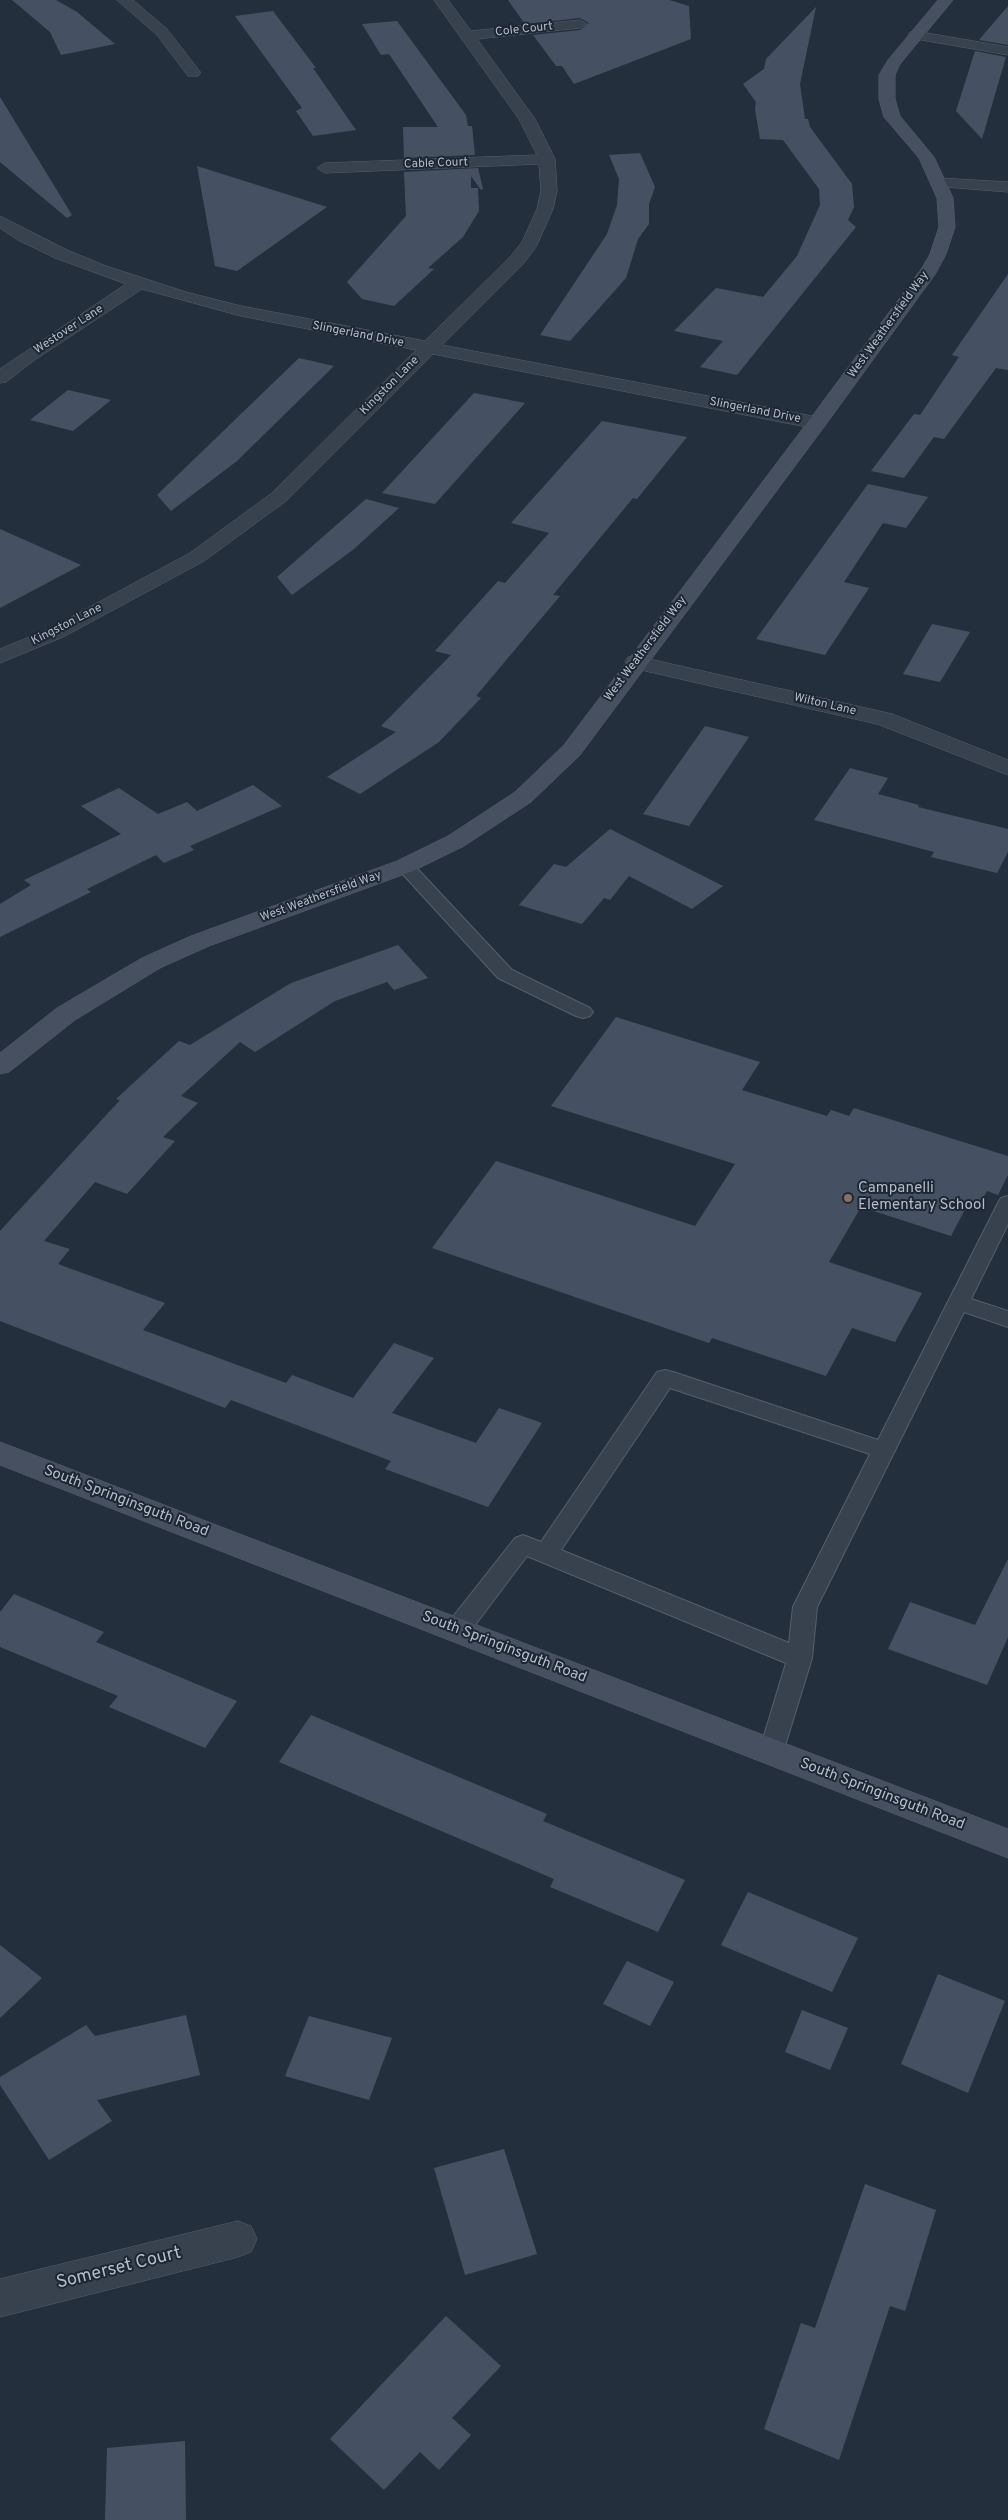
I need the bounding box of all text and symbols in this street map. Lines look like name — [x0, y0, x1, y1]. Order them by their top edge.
street label: Cole Court — [495, 20, 553, 40]
street label: Cable Court — [404, 156, 468, 172]
street label: West Weathersfield Way — [846, 269, 932, 381]
street label: Westover Lane — [32, 302, 106, 358]
street label: Slingerland Drive — [311, 319, 405, 351]
street label: Kingston Lane — [358, 354, 422, 418]
street label: Slingerland Drive — [708, 395, 802, 427]
street label: West Weathersfield Way — [602, 594, 690, 704]
street label: Kingston Lane — [29, 601, 105, 649]
street label: Wilton Lane — [792, 691, 858, 719]
street label: West Weathersfield Way — [258, 868, 384, 926]
place label: Campanelli Elementary School — [858, 1180, 985, 1215]
marker: Campanelli Elementary School — [842, 1192, 854, 1204]
street label: South Springinsguth Road — [41, 1462, 211, 1542]
street label: South Springinsguth Road — [419, 1608, 589, 1688]
street label: South Springinsguth Road — [797, 1755, 967, 1835]
street label: Somerset Court — [55, 2243, 183, 2295]

